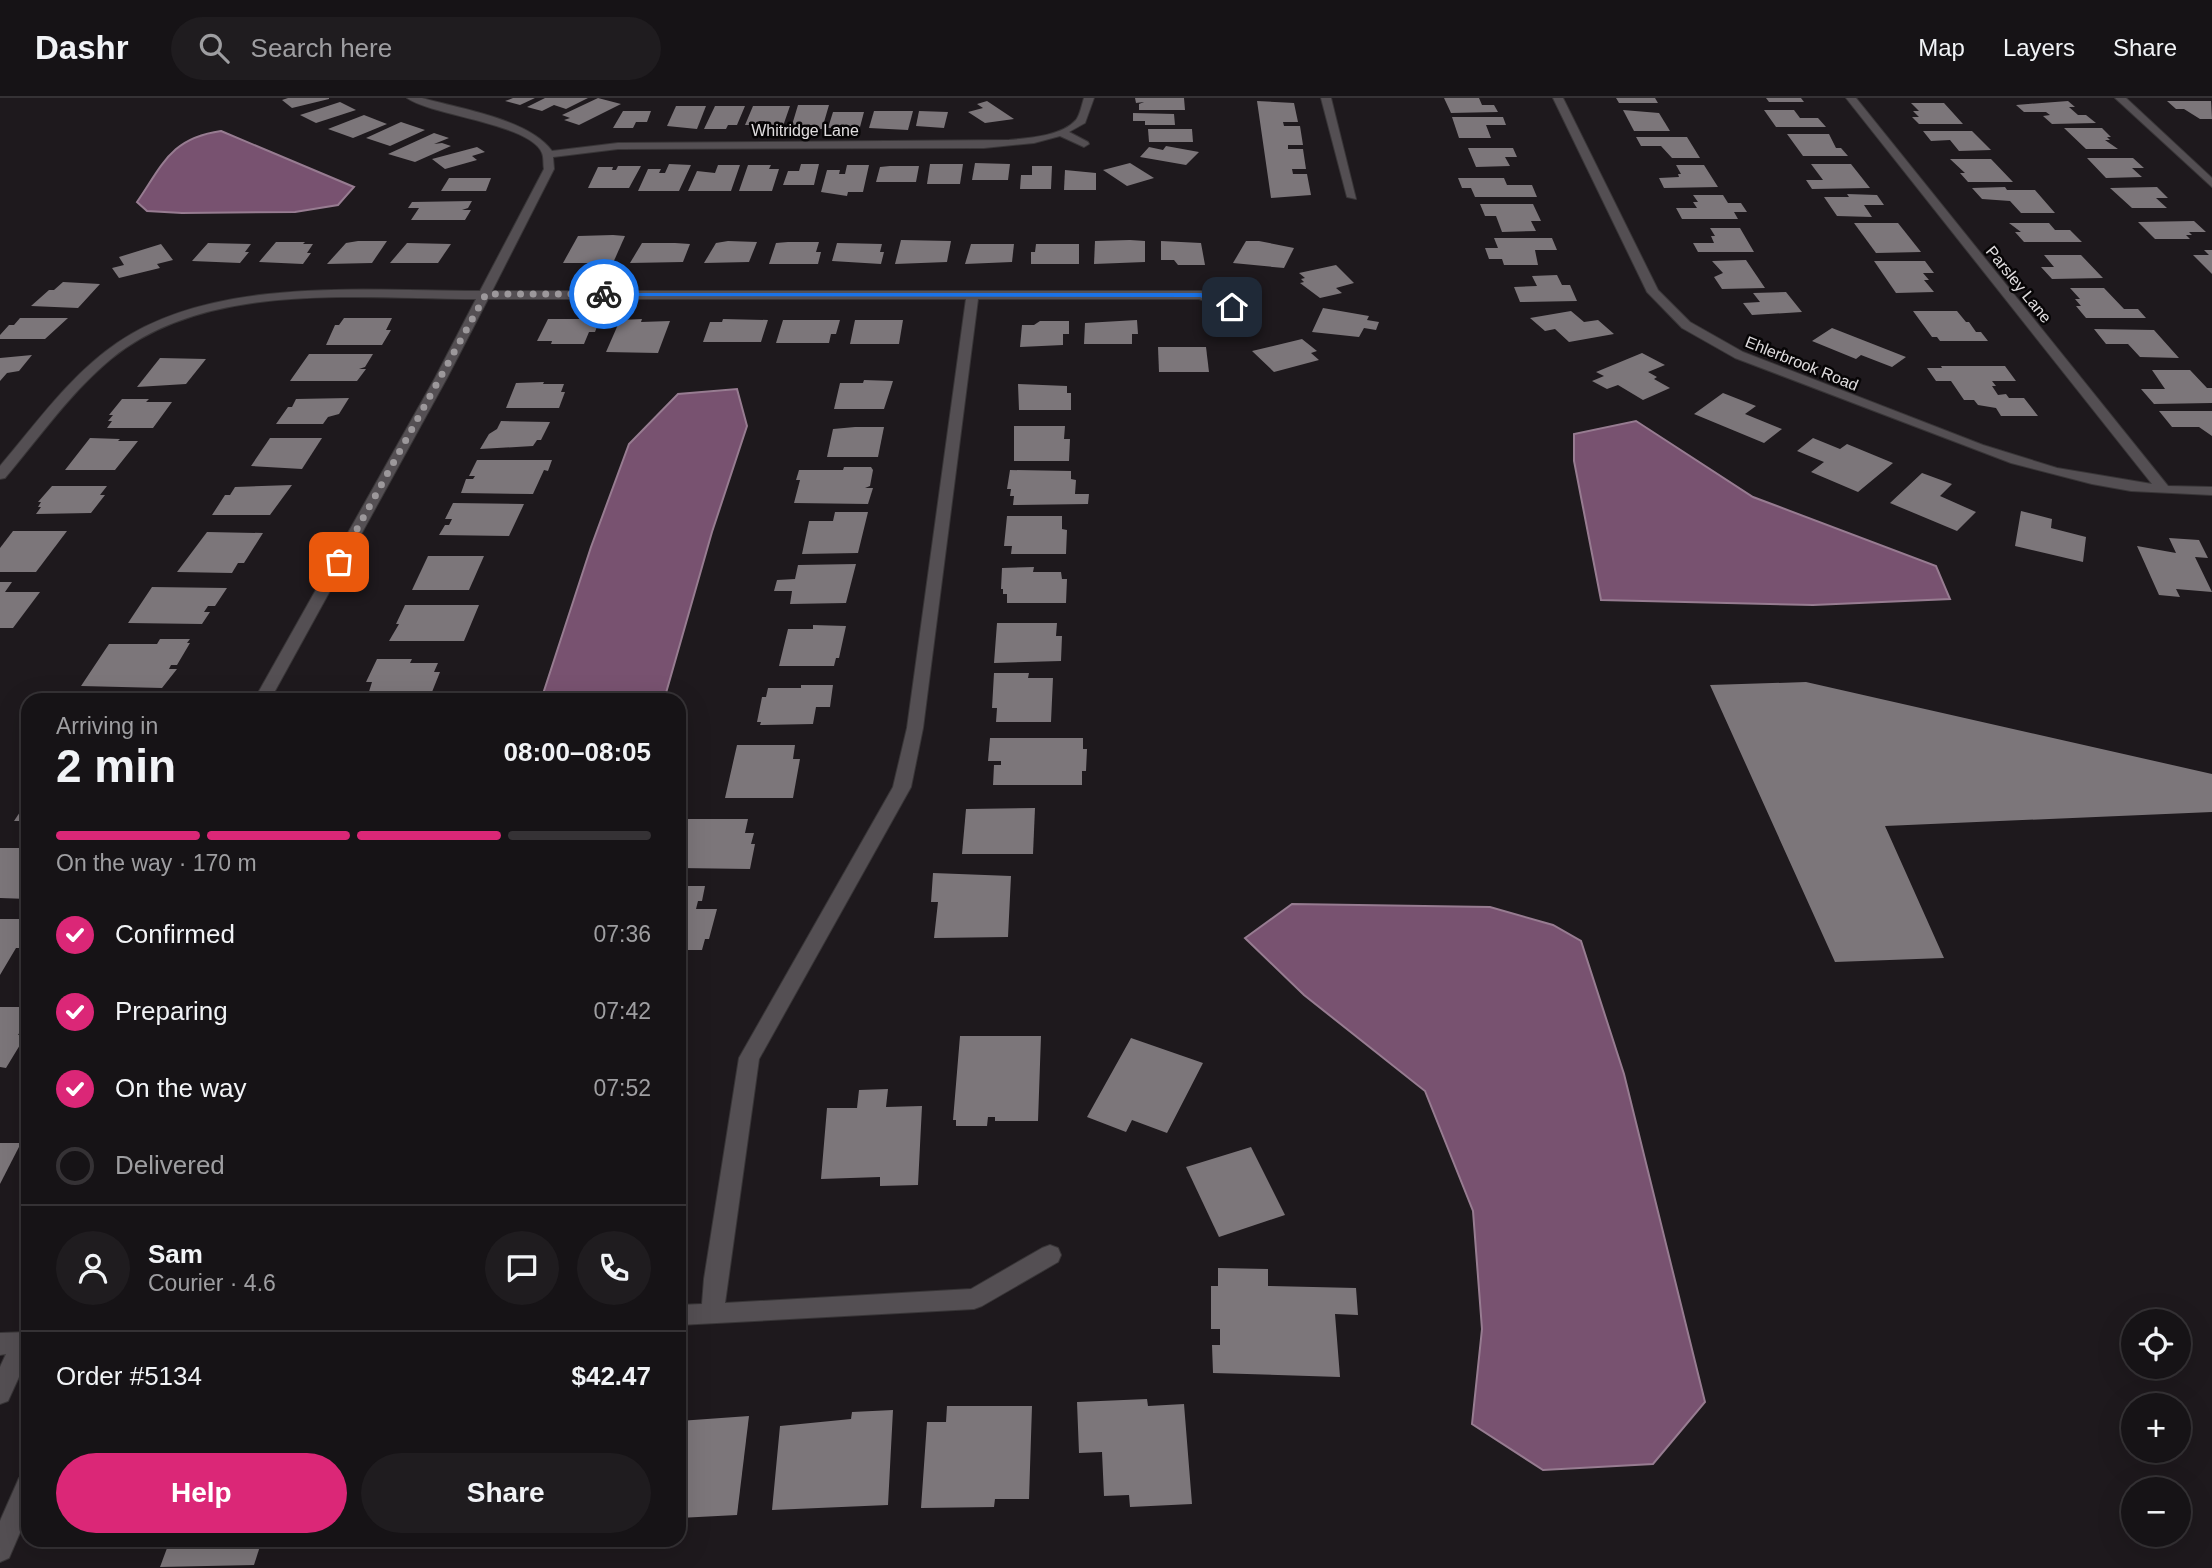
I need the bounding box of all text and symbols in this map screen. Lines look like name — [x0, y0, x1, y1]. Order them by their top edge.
search box — [171, 17, 661, 80]
text: Dashr — [35, 29, 129, 66]
icon: search — [195, 29, 233, 67]
text: Search here — [251, 33, 392, 63]
text: Map — [1918, 34, 1965, 61]
text: Layers — [2003, 34, 2075, 61]
text: Share — [2113, 34, 2177, 61]
street label: Whitridge Lane — [751, 122, 859, 139]
street label: Parsley Lane — [1983, 243, 2055, 326]
courier — [569, 259, 639, 329]
icon: bike — [585, 275, 623, 313]
pin — [1202, 277, 1262, 337]
icon: home — [1213, 288, 1251, 326]
street label: Ehlerbrook Road — [1743, 333, 1861, 394]
pin — [309, 532, 369, 592]
icon: bag — [320, 543, 358, 581]
text: Arriving in — [56, 713, 158, 739]
text: 08:00–08:05 — [504, 737, 651, 767]
text: 2 min — [56, 740, 176, 792]
text: On the way · 170 m — [56, 850, 257, 876]
icon: check — [56, 916, 94, 954]
text: Confirmed — [115, 919, 235, 949]
text: 07:36 — [593, 921, 651, 947]
icon: check — [56, 993, 94, 1031]
text: Preparing — [115, 996, 228, 1026]
text: 07:42 — [593, 998, 651, 1024]
icon: check — [56, 1070, 94, 1108]
text: On the way — [115, 1073, 247, 1103]
text: 07:52 — [593, 1075, 651, 1101]
text: Delivered — [115, 1150, 225, 1180]
button: person — [56, 1231, 130, 1305]
button: chat — [485, 1231, 559, 1305]
button: phone — [577, 1231, 651, 1305]
text: Sam — [148, 1239, 203, 1269]
text: Courier · 4.6 — [148, 1270, 276, 1296]
map controls — [2121, 1309, 2191, 1547]
button: locate — [2121, 1309, 2191, 1379]
text: Order #5134 — [56, 1361, 202, 1391]
text: $42.47 — [571, 1361, 651, 1391]
button: + — [2121, 1393, 2191, 1463]
button: Help — [56, 1453, 347, 1533]
button: Share — [361, 1453, 651, 1533]
button: − — [2121, 1477, 2191, 1547]

